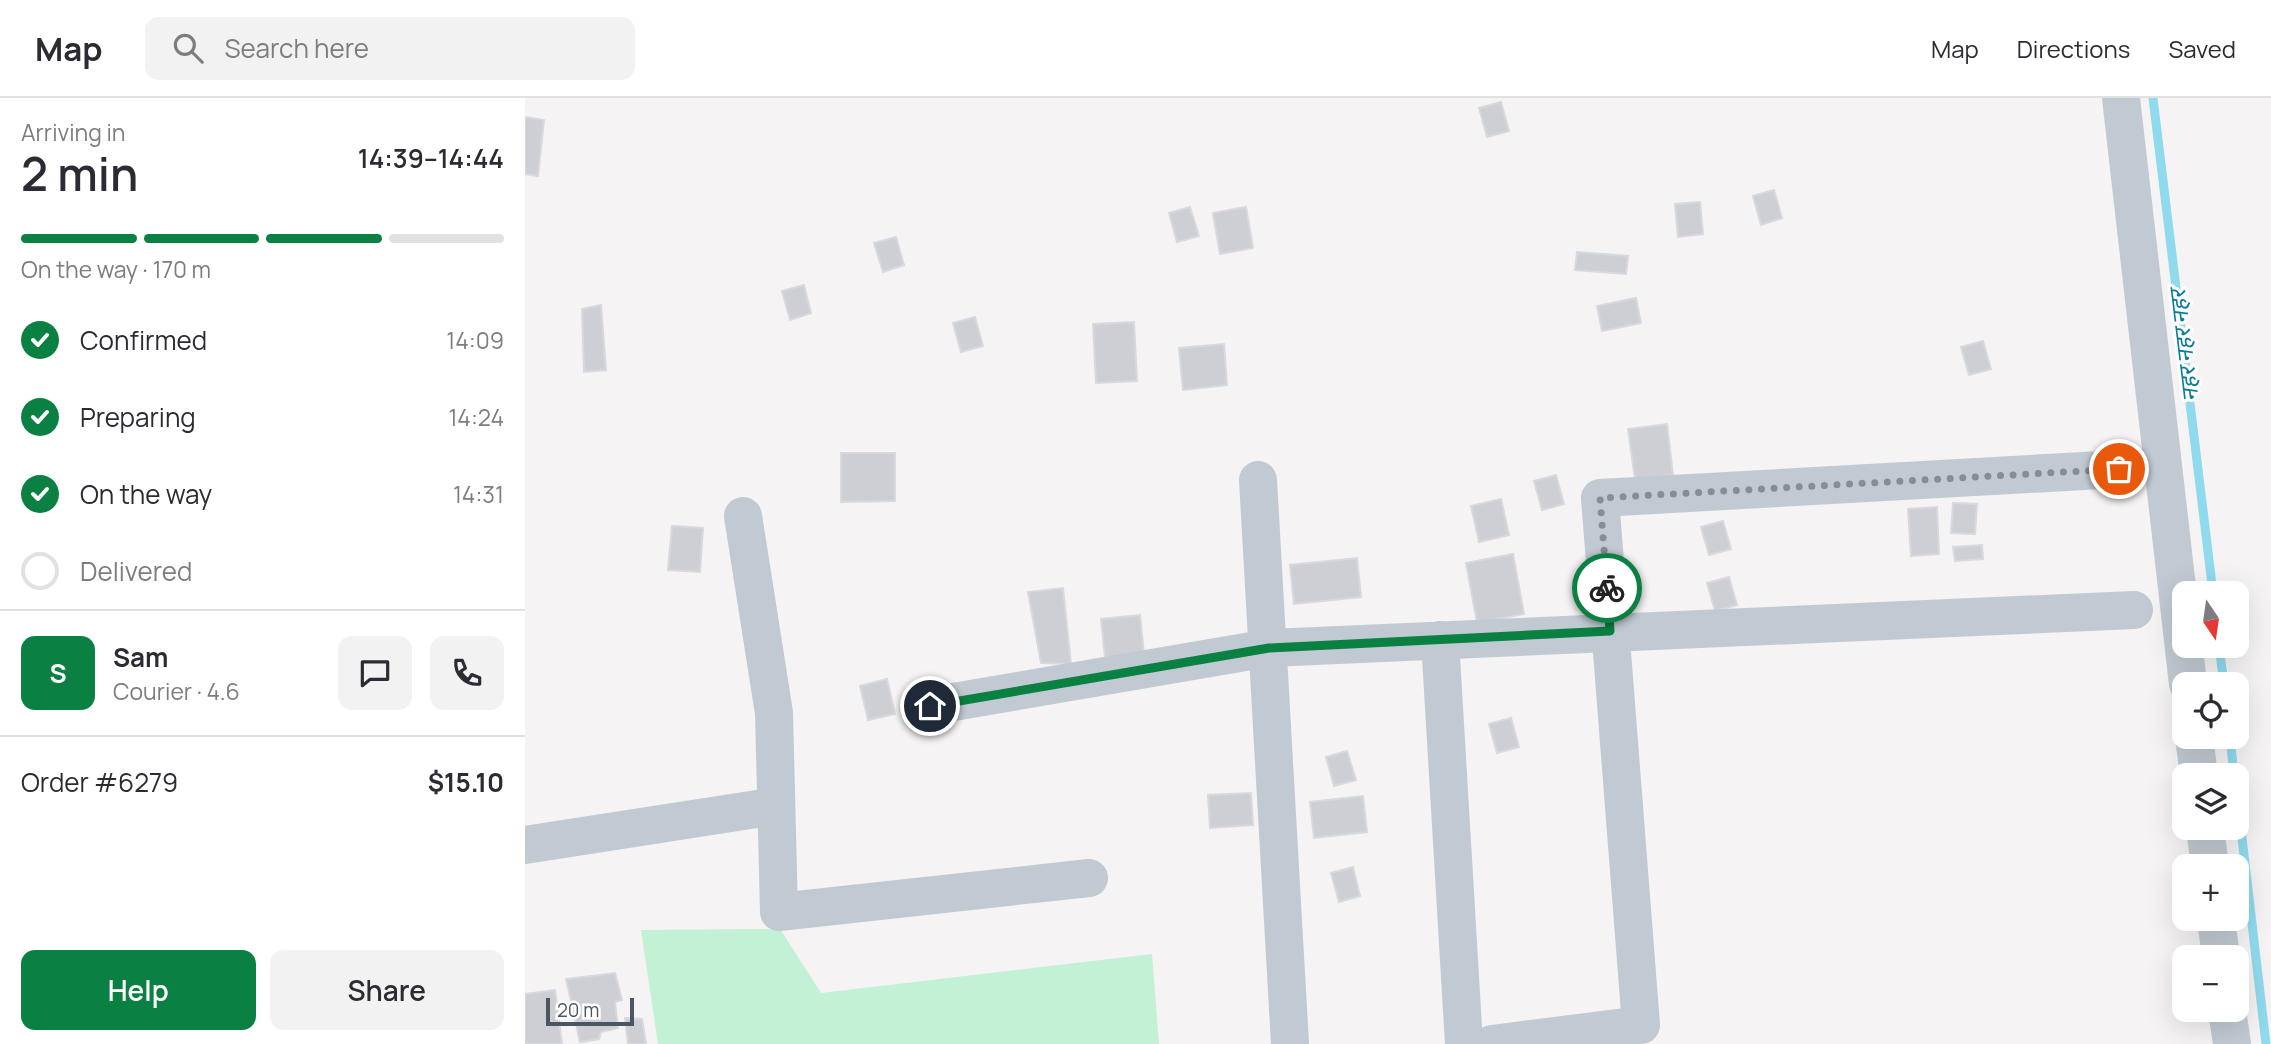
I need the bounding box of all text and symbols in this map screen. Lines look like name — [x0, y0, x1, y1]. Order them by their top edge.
search box — [145, 17, 635, 80]
text: Map — [35, 26, 103, 71]
icon: search — [169, 29, 207, 67]
text: Search here — [225, 30, 369, 66]
text: Map — [1931, 32, 1979, 65]
text: Directions — [2017, 32, 2130, 65]
text: Saved — [2168, 32, 2236, 65]
text: Arriving in — [21, 116, 126, 148]
text: 14:39–14:44 — [358, 140, 504, 176]
text: 2 min — [21, 142, 138, 205]
text: On the way · 170 m — [21, 253, 211, 285]
water label: नहर नहर नहर — [2160, 284, 2206, 404]
icon: check — [21, 321, 59, 359]
text: Confirmed — [80, 322, 207, 358]
text: 14:09 — [446, 324, 504, 356]
icon: check — [21, 398, 59, 436]
text: Preparing — [80, 399, 196, 435]
text: 14:24 — [448, 401, 504, 433]
pin — [2089, 439, 2149, 499]
icon: bag — [2100, 450, 2138, 488]
icon: check — [21, 475, 59, 513]
text: On the way — [80, 476, 212, 512]
text: 14:31 — [453, 478, 504, 510]
text: Delivered — [80, 553, 192, 589]
courier — [1572, 553, 1642, 623]
icon: bike — [1588, 569, 1626, 607]
north arrow — [2172, 581, 2249, 658]
map controls — [2172, 581, 2249, 1022]
button: chat — [338, 636, 412, 710]
button: phone — [430, 636, 504, 710]
text: Sam — [113, 639, 168, 675]
text: S — [49, 655, 67, 691]
button: locate — [2172, 672, 2249, 749]
text: Courier · 4.6 — [113, 675, 240, 707]
pin — [900, 676, 960, 736]
icon: home — [911, 687, 949, 725]
button: layers — [2172, 763, 2249, 840]
text: Order #6279 — [21, 764, 178, 800]
text: $15.10 — [428, 764, 504, 800]
button: + — [2172, 854, 2249, 931]
button: − — [2172, 945, 2249, 1022]
button: Help — [21, 950, 256, 1030]
button: Share — [270, 950, 504, 1030]
scale bar — [546, 995, 633, 1027]
text: 20 m — [557, 997, 599, 1023]

